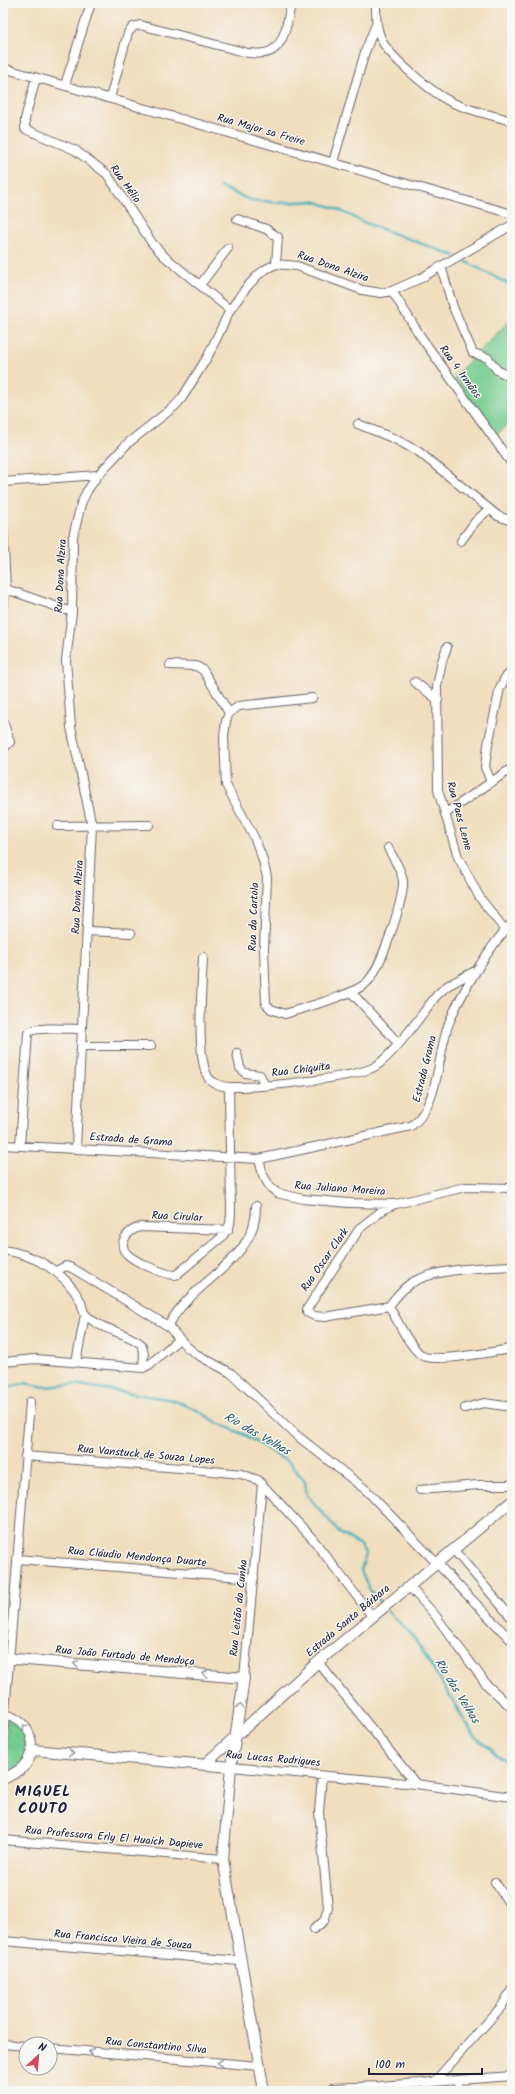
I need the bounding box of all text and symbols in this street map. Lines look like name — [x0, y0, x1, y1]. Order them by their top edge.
street label: Rua Major sa Freire — [215, 109, 307, 151]
street label: Rua Hélio — [105, 161, 145, 207]
street label: Rua Dona Alzira — [295, 246, 371, 288]
street label: Rua 4 Irmãos — [434, 341, 486, 403]
street label: Rua Dona Alzira — [50, 538, 72, 614]
street label: Rua Paes Leme — [441, 779, 477, 853]
street label: Rua Dona Alzira — [67, 859, 89, 935]
street label: Rua da Cartola — [244, 882, 264, 952]
street label: Estrada Grama — [408, 1033, 442, 1105]
street label: Rua Chiquita — [271, 1057, 331, 1083]
street label: Estrada de Grama — [89, 1128, 173, 1152]
street label: Rua Juliano Moreira — [294, 1177, 386, 1201]
street label: Rua Cirular — [151, 1207, 204, 1227]
street label: Rua Oscar Clark — [296, 1224, 354, 1295]
water label: Rio das Velhas — [220, 1407, 295, 1462]
street label: Rua Vanstuck de Souza Lopes — [76, 1440, 216, 1470]
street label: Rua Cláudio Mendonça Duarte — [67, 1542, 207, 1572]
street label: Rua Leitão da Cunha — [225, 1559, 253, 1657]
street label: Estrada Santa Bárbara — [302, 1580, 394, 1662]
street label: Rua João Furtado de Mendoça — [55, 1641, 195, 1671]
water label: Rio das Velhas — [429, 1655, 486, 1729]
one-way arrow — [73, 1659, 79, 1668]
one-way arrow — [202, 1670, 208, 1679]
one-way arrow — [236, 1703, 245, 1709]
one-way arrow — [23, 1725, 30, 1732]
street label: Rua Lucas Rodrigues — [225, 1746, 321, 1772]
one-way arrow — [68, 1749, 74, 1758]
district label: MIGUEL COUTO — [15, 1780, 71, 1821]
street label: Rua Professora Erly El Huaich Dapieve — [24, 1821, 204, 1855]
street label: Rua Francisco Vieira de Souza — [53, 1925, 193, 1955]
street label: Rua Constantino Silva — [105, 2033, 207, 2059]
north arrow — [18, 2036, 58, 2076]
text: N — [35, 2038, 49, 2058]
one-way arrow — [88, 2047, 94, 2056]
scale bar — [369, 2050, 482, 2076]
text: 100 m — [375, 2055, 406, 2074]
one-way arrow — [217, 2059, 223, 2068]

